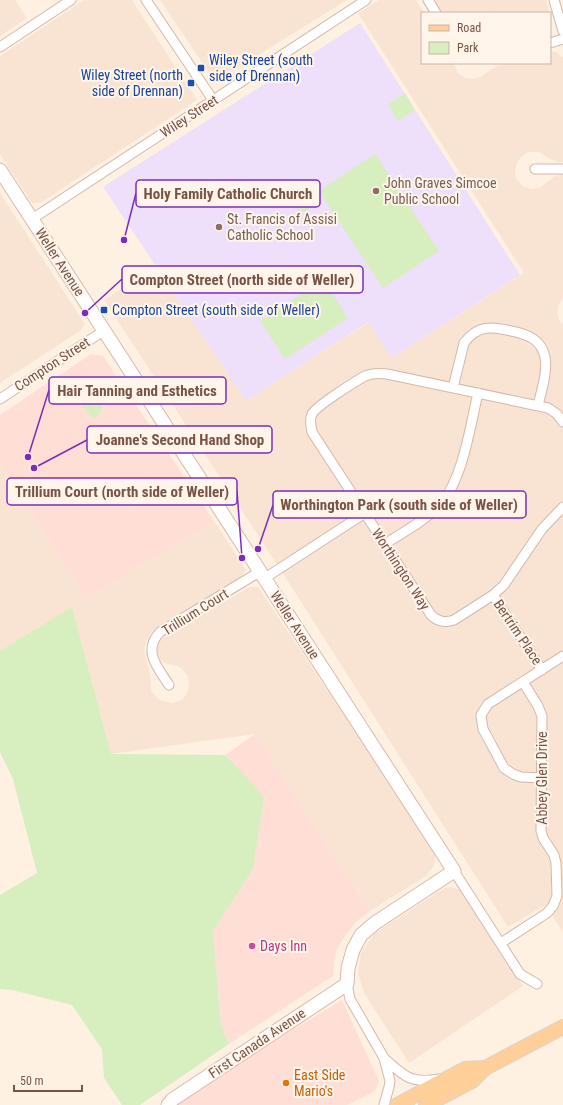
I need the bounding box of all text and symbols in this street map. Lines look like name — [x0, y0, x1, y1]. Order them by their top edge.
legend — [421, 12, 551, 64]
text: Road — [457, 21, 481, 35]
text: Park — [457, 41, 479, 55]
place label: Wiley Street (south side of Drennan) — [209, 52, 313, 85]
marker: Wiley Street (south side of Drennan) — [196, 63, 206, 73]
place label: Wiley Street (north side of Drennan) — [81, 67, 183, 100]
marker: Wiley Street (north side of Drennan) — [186, 78, 196, 88]
street label: Wiley Street — [157, 91, 221, 141]
place label: John Graves Simcoe Public School — [384, 175, 497, 207]
callout: Holy Family Catholic Church — [136, 180, 320, 207]
text: Holy Family Catholic Church — [144, 185, 312, 203]
marker: John Graves Simcoe Public School — [371, 186, 381, 196]
place label: St. Francis of Assisi Catholic School — [227, 211, 337, 243]
marker: St. Francis of Assisi Catholic School — [214, 222, 224, 232]
street label: Weller Avenue — [32, 225, 88, 299]
callout: Compton Street (north side of Weller) — [122, 266, 363, 293]
text: Compton Street (north side of Weller) — [130, 271, 355, 289]
place label: Compton Street (south side of Weller) — [112, 302, 320, 319]
marker: Compton Street (south side of Weller) — [99, 305, 109, 315]
street label: Compton Street — [11, 334, 93, 394]
callout: Hair Tanning and Esthetics — [49, 377, 226, 404]
text: Hair Tanning and Esthetics — [57, 382, 217, 400]
callout: Joanne's Second Hand Shop — [87, 426, 272, 453]
text: Joanne's Second Hand Shop — [96, 431, 264, 449]
callout: Trillium Court (north side of Weller) — [7, 478, 237, 505]
text: Trillium Court (north side of Weller) — [15, 483, 229, 501]
callout: Worthington Park (south side of Weller) — [273, 491, 526, 518]
text: Worthington Park (south side of Weller) — [280, 496, 518, 514]
street label: Worthington Way — [369, 525, 433, 613]
street label: Trillium Court — [159, 585, 231, 639]
street label: Weller Avenue — [267, 588, 323, 662]
street label: Bertrim Place — [490, 596, 546, 668]
street label: Abbey Glen Drive — [534, 731, 550, 825]
place label: Days Inn — [260, 938, 307, 954]
marker: Days Inn — [247, 941, 257, 951]
street label: First Canada Avenue — [206, 1004, 309, 1081]
scale bar — [14, 1067, 82, 1093]
place label: East Side Mario's — [294, 1067, 346, 1099]
text: 50 m — [20, 1074, 44, 1088]
marker: East Side Mario's — [281, 1078, 291, 1088]

